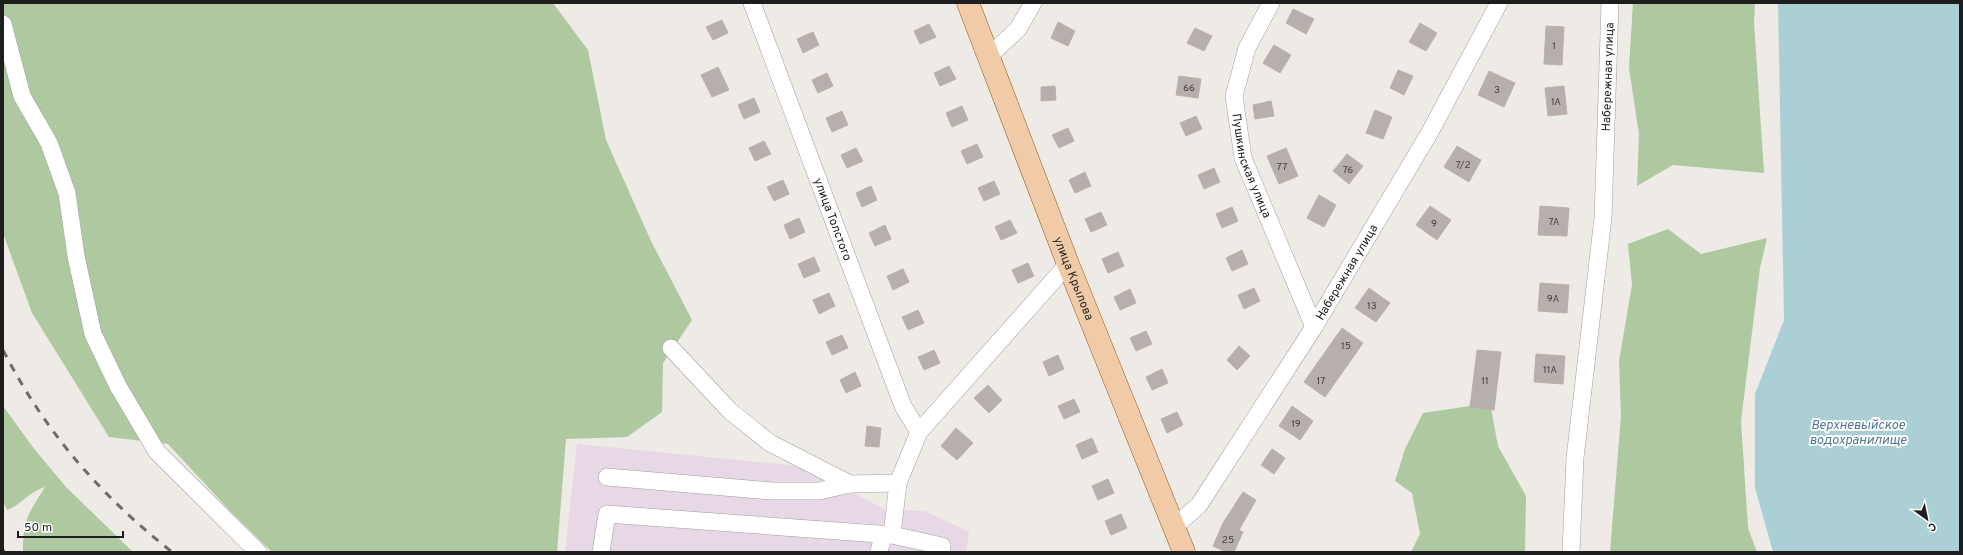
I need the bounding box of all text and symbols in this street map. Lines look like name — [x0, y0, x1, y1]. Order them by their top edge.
street label: Набережная улица — [1599, 22, 1618, 132]
house number: 1 — [1552, 40, 1556, 53]
house number: 66 — [1183, 82, 1195, 95]
house number: 3 — [1494, 84, 1500, 97]
house number: 1А — [1551, 96, 1561, 109]
street label: Пушкинская улица — [1228, 113, 1274, 221]
house number: 7/2 — [1455, 159, 1471, 172]
house number: 77 — [1277, 161, 1287, 174]
house number: 76 — [1343, 164, 1353, 177]
street label: улица Толстого — [809, 176, 855, 264]
house number: 7А — [1549, 216, 1560, 229]
house number: 9 — [1431, 218, 1437, 231]
street label: Набережная улица — [1313, 222, 1382, 324]
street label: улица Крылова — [1049, 234, 1097, 323]
house number: 9А — [1547, 293, 1559, 306]
house number: 13 — [1367, 300, 1377, 313]
house number: 15 — [1341, 340, 1351, 353]
house number: 11А — [1543, 364, 1557, 377]
house number: 17 — [1317, 375, 1325, 388]
house number: 11 — [1481, 375, 1489, 388]
house number: 19 — [1291, 418, 1301, 431]
water label: Верхневыйское водохранилище — [1809, 418, 1907, 449]
north arrow — [1907, 499, 1947, 539]
scale bar — [18, 513, 123, 539]
text: С — [1925, 519, 1939, 534]
text: 50 m — [24, 520, 52, 536]
house number: 25 — [1222, 534, 1234, 547]

